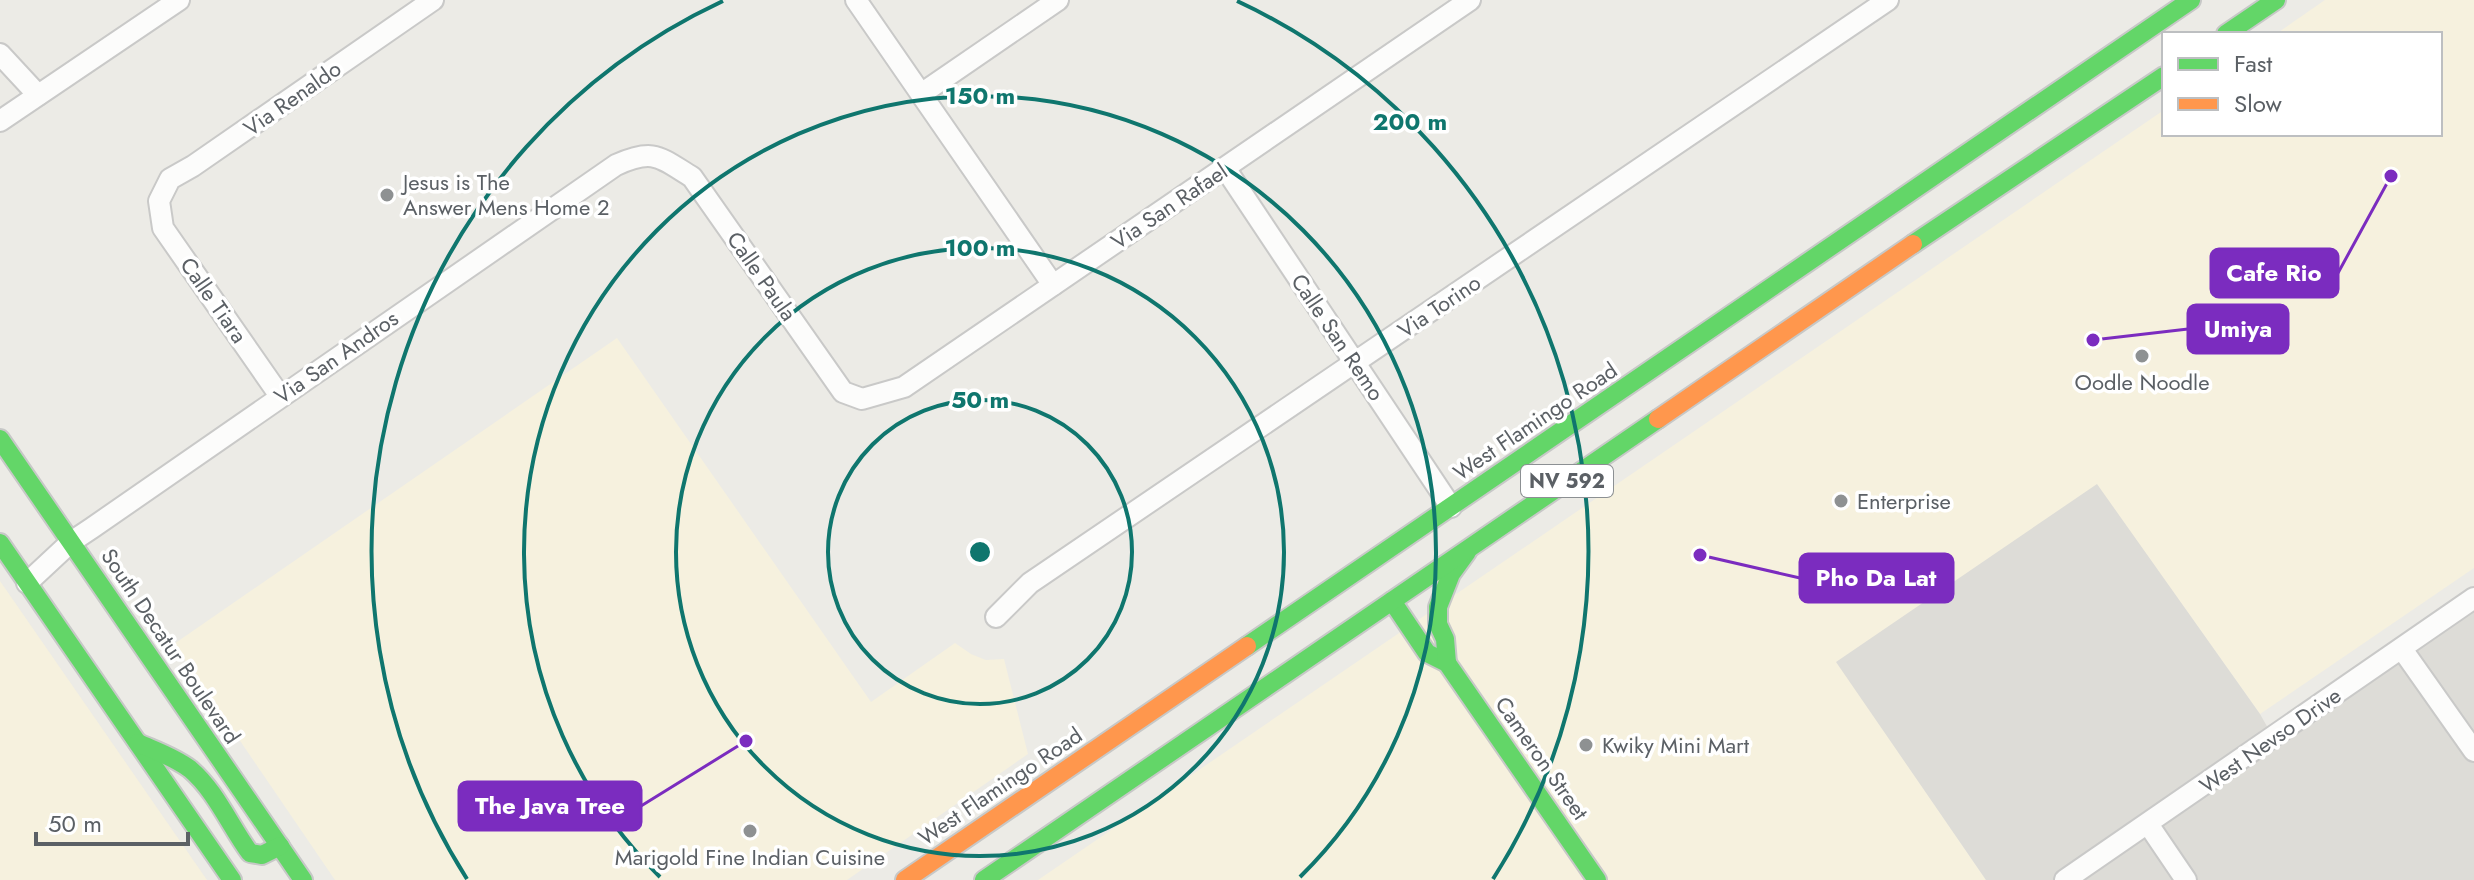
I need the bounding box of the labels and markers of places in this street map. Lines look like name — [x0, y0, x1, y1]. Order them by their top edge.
place label: Jesus is The Answer Mens Home 2 — [400, 166, 609, 223]
marker: Jesus is The Answer Mens Home 2 — [378, 186, 396, 204]
callout: Cafe Rio — [2211, 249, 2338, 297]
callout: Umiya — [2188, 305, 2288, 353]
marker: Oodle Noodle — [2133, 347, 2151, 365]
place label: Oodle Noodle — [2075, 366, 2209, 398]
place label: Enterprise — [1857, 485, 1951, 517]
marker: Enterprise — [1832, 492, 1850, 510]
centre of rings — [966, 538, 994, 566]
callout: Pho Da Lat — [1800, 554, 1953, 602]
place label: Kwiky Mini Mart — [1602, 729, 1750, 761]
marker: Kwiky Mini Mart — [1577, 736, 1595, 754]
callout: The Java Tree — [459, 782, 641, 830]
marker: Marigold Fine Indian Cuisine — [741, 822, 759, 840]
place label: Marigold Fine Indian Cuisine — [615, 841, 885, 873]

